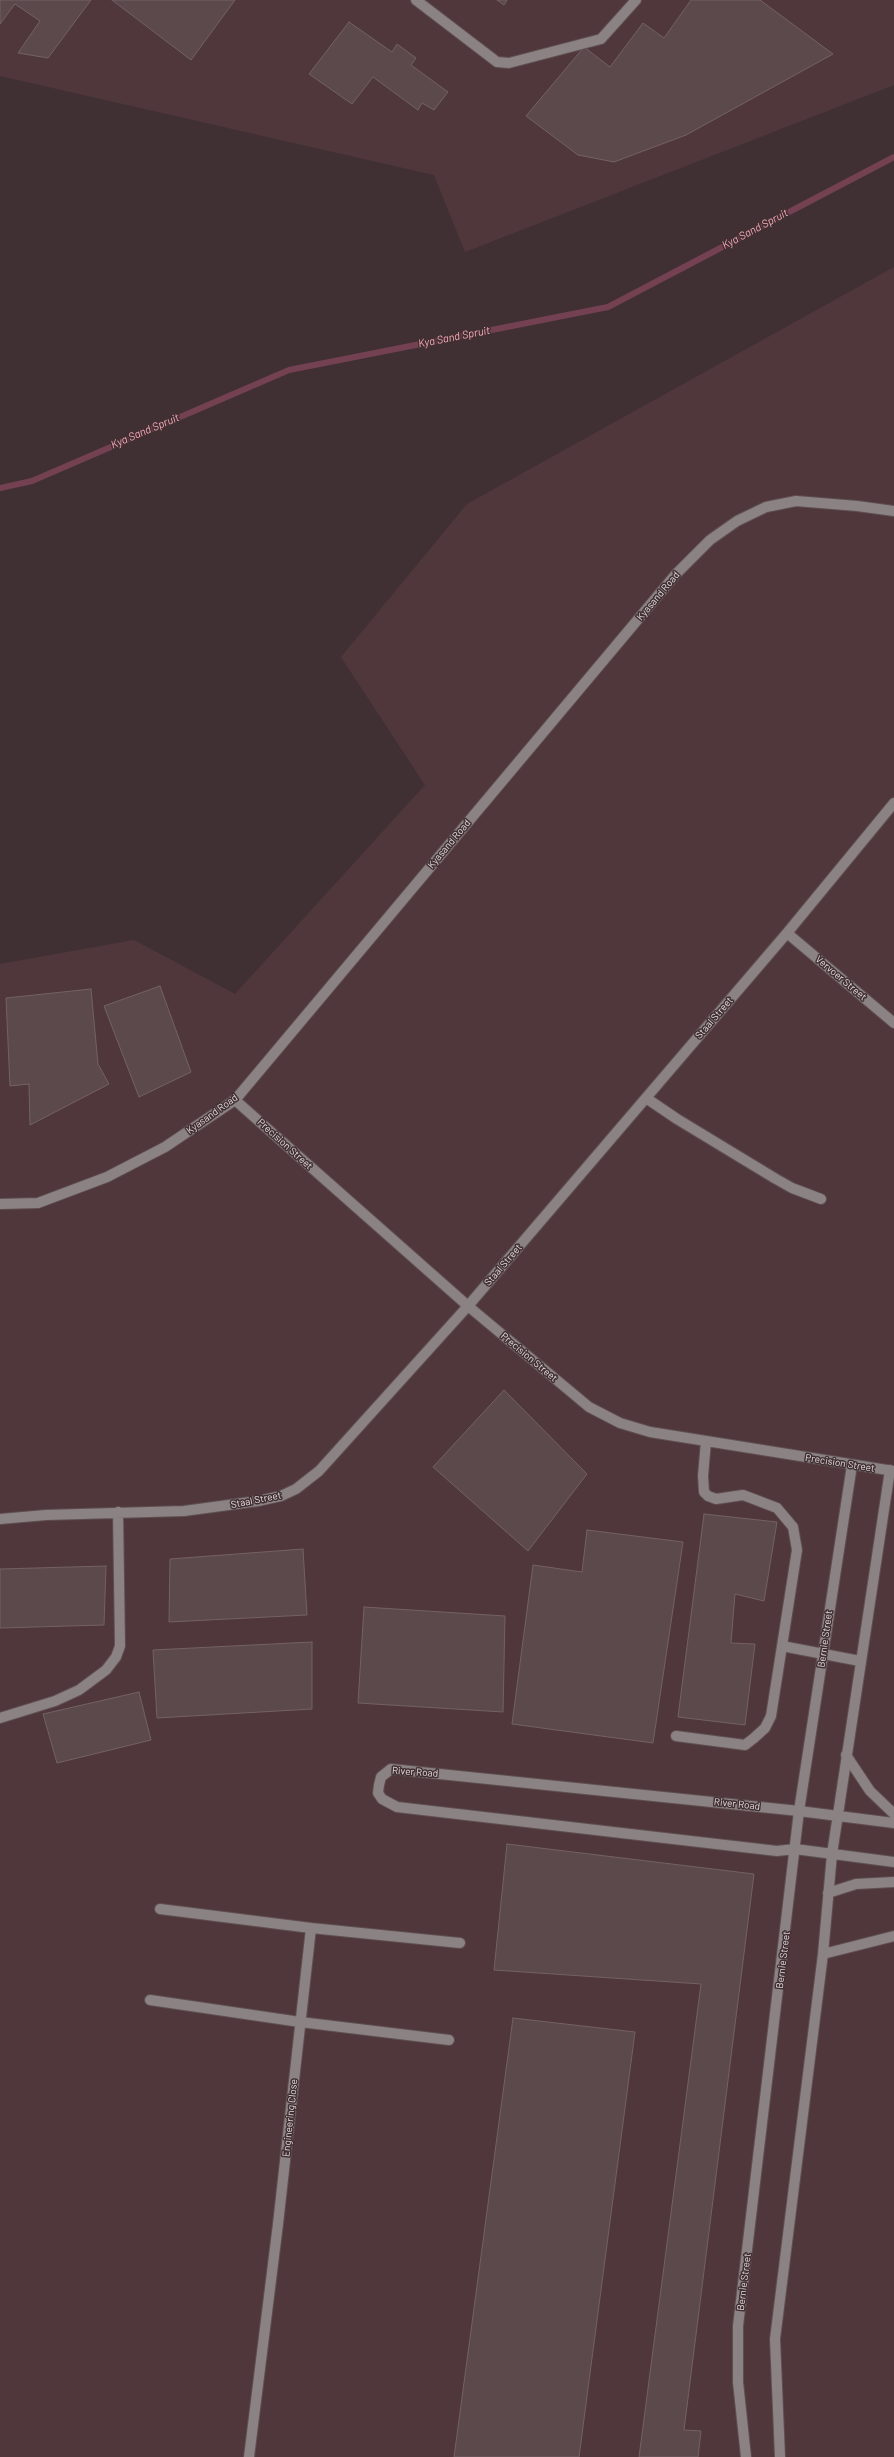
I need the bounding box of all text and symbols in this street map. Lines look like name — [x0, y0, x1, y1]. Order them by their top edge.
water label: Kya Sand Spruit — [720, 206, 790, 252]
water label: Kya Sand Spruit — [417, 324, 491, 350]
water label: Kya Sand Spruit — [109, 411, 181, 451]
street label: Kyasand Road — [634, 569, 682, 623]
street label: Kyasand Road — [425, 817, 473, 871]
street label: Vervoer Street — [813, 953, 869, 1003]
street label: Staal Street — [693, 995, 735, 1041]
street label: Kyasand Road — [184, 1091, 240, 1137]
street label: Precision Street — [255, 1116, 315, 1172]
street label: Staal Street — [482, 1242, 524, 1288]
street label: Precision Street — [498, 1330, 560, 1384]
street label: Precision Street — [804, 1452, 876, 1474]
street label: Staal Street — [230, 1489, 282, 1511]
street label: Bernie Street — [815, 1610, 835, 1668]
street label: River Road — [391, 1764, 439, 1780]
street label: River Road — [713, 1796, 761, 1812]
street label: Bernie Street — [774, 1931, 792, 1989]
street label: Engineering Close — [280, 2078, 300, 2158]
street label: Bernie Street — [735, 2253, 753, 2311]

